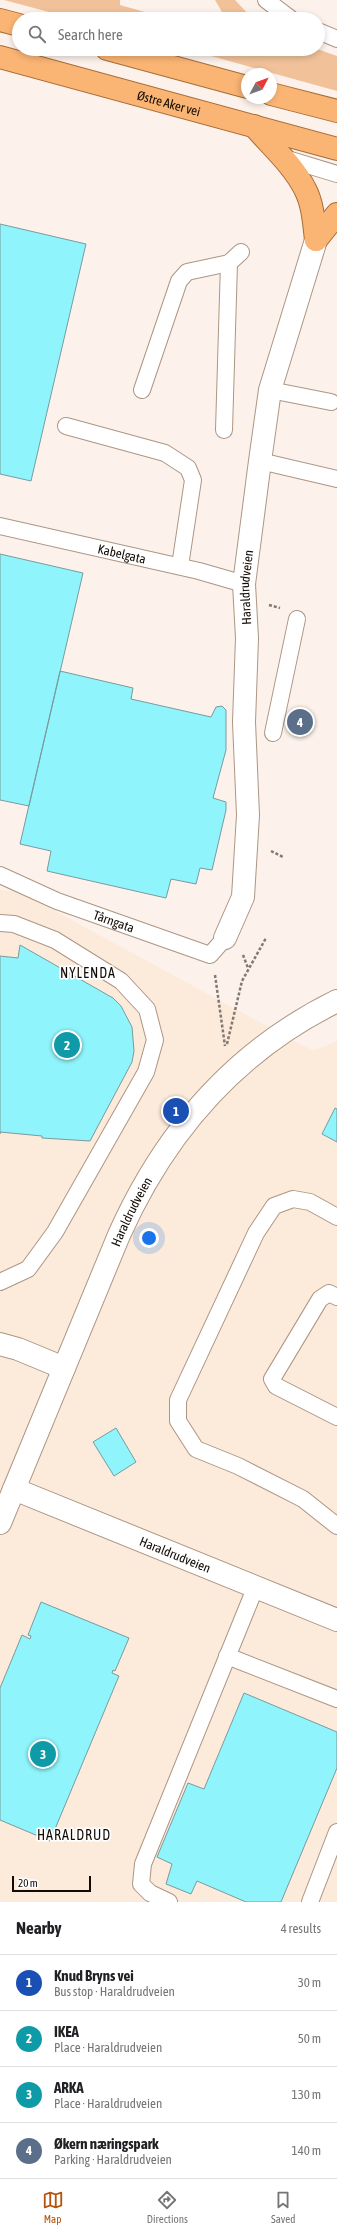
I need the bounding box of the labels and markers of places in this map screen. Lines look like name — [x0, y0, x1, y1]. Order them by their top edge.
pin: 4 — [287, 707, 313, 737]
pin: 2 — [54, 1030, 80, 1060]
pin: 1 — [163, 1096, 189, 1126]
pin: 3 — [30, 1739, 56, 1769]

